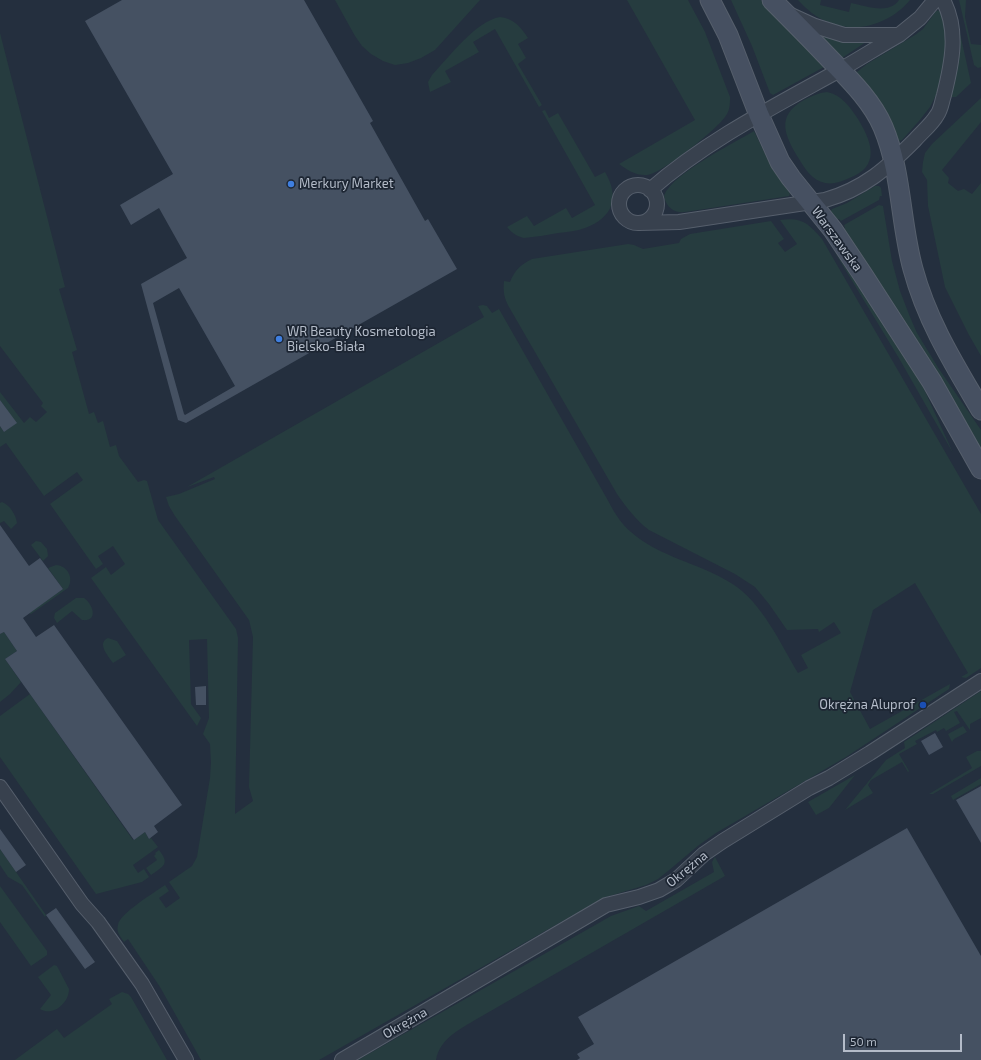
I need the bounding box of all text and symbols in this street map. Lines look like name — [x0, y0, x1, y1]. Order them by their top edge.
place label: Merkury Market — [299, 176, 394, 192]
marker: Merkury Market — [286, 179, 296, 189]
street label: Warszawska — [808, 204, 866, 274]
place label: WR Beauty Kosmetologia Bielsko-Biała — [287, 324, 436, 355]
marker: WR Beauty Kosmetologia Bielsko-Biała — [274, 334, 284, 344]
place label: Okrężna Aluprof — [819, 697, 915, 713]
marker: Okrężna Aluprof — [918, 700, 928, 710]
street label: Okrężna — [663, 848, 711, 890]
street label: Okrężna — [380, 1004, 430, 1042]
scale bar — [845, 1026, 964, 1052]
text: 50 m — [850, 1034, 877, 1048]

